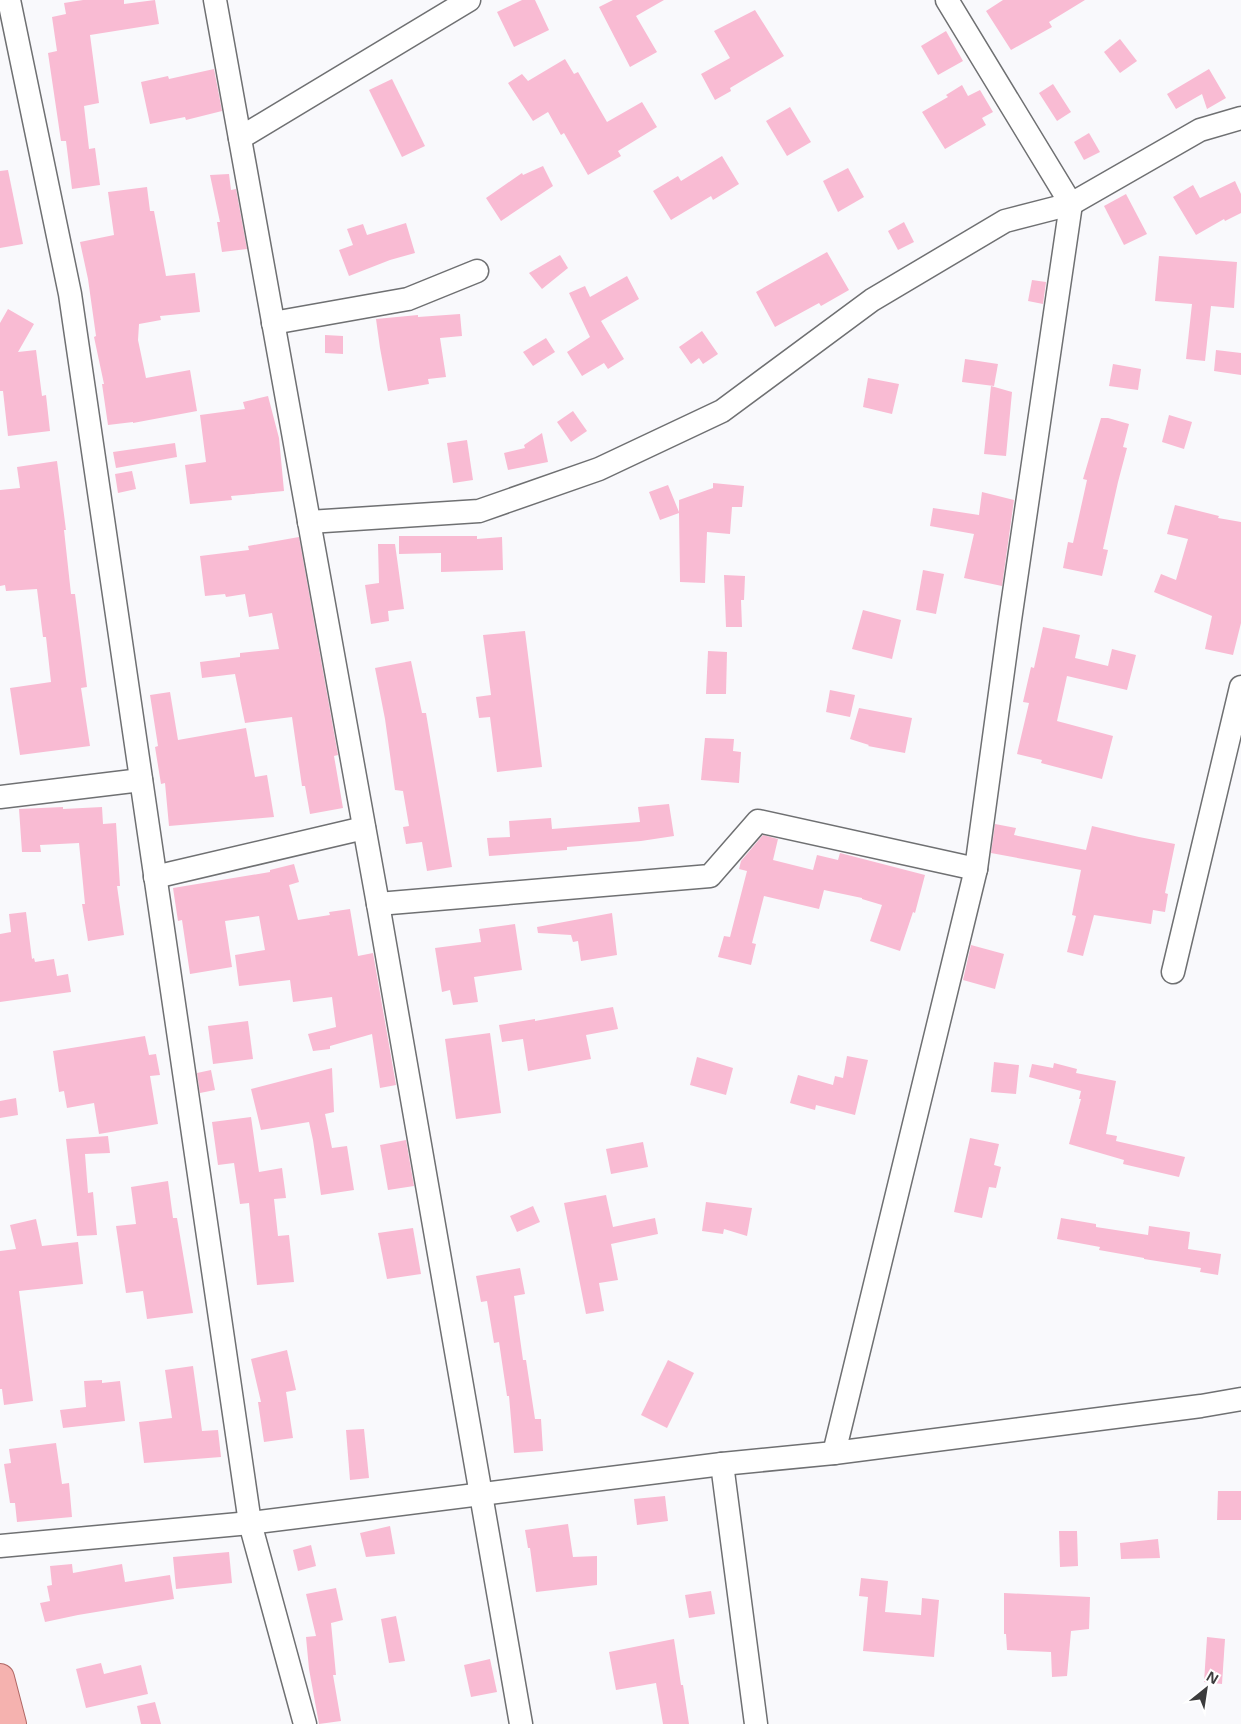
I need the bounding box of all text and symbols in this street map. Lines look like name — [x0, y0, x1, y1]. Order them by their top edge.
north arrow — [1181, 1664, 1231, 1714]
text: N — [1203, 1666, 1222, 1688]

